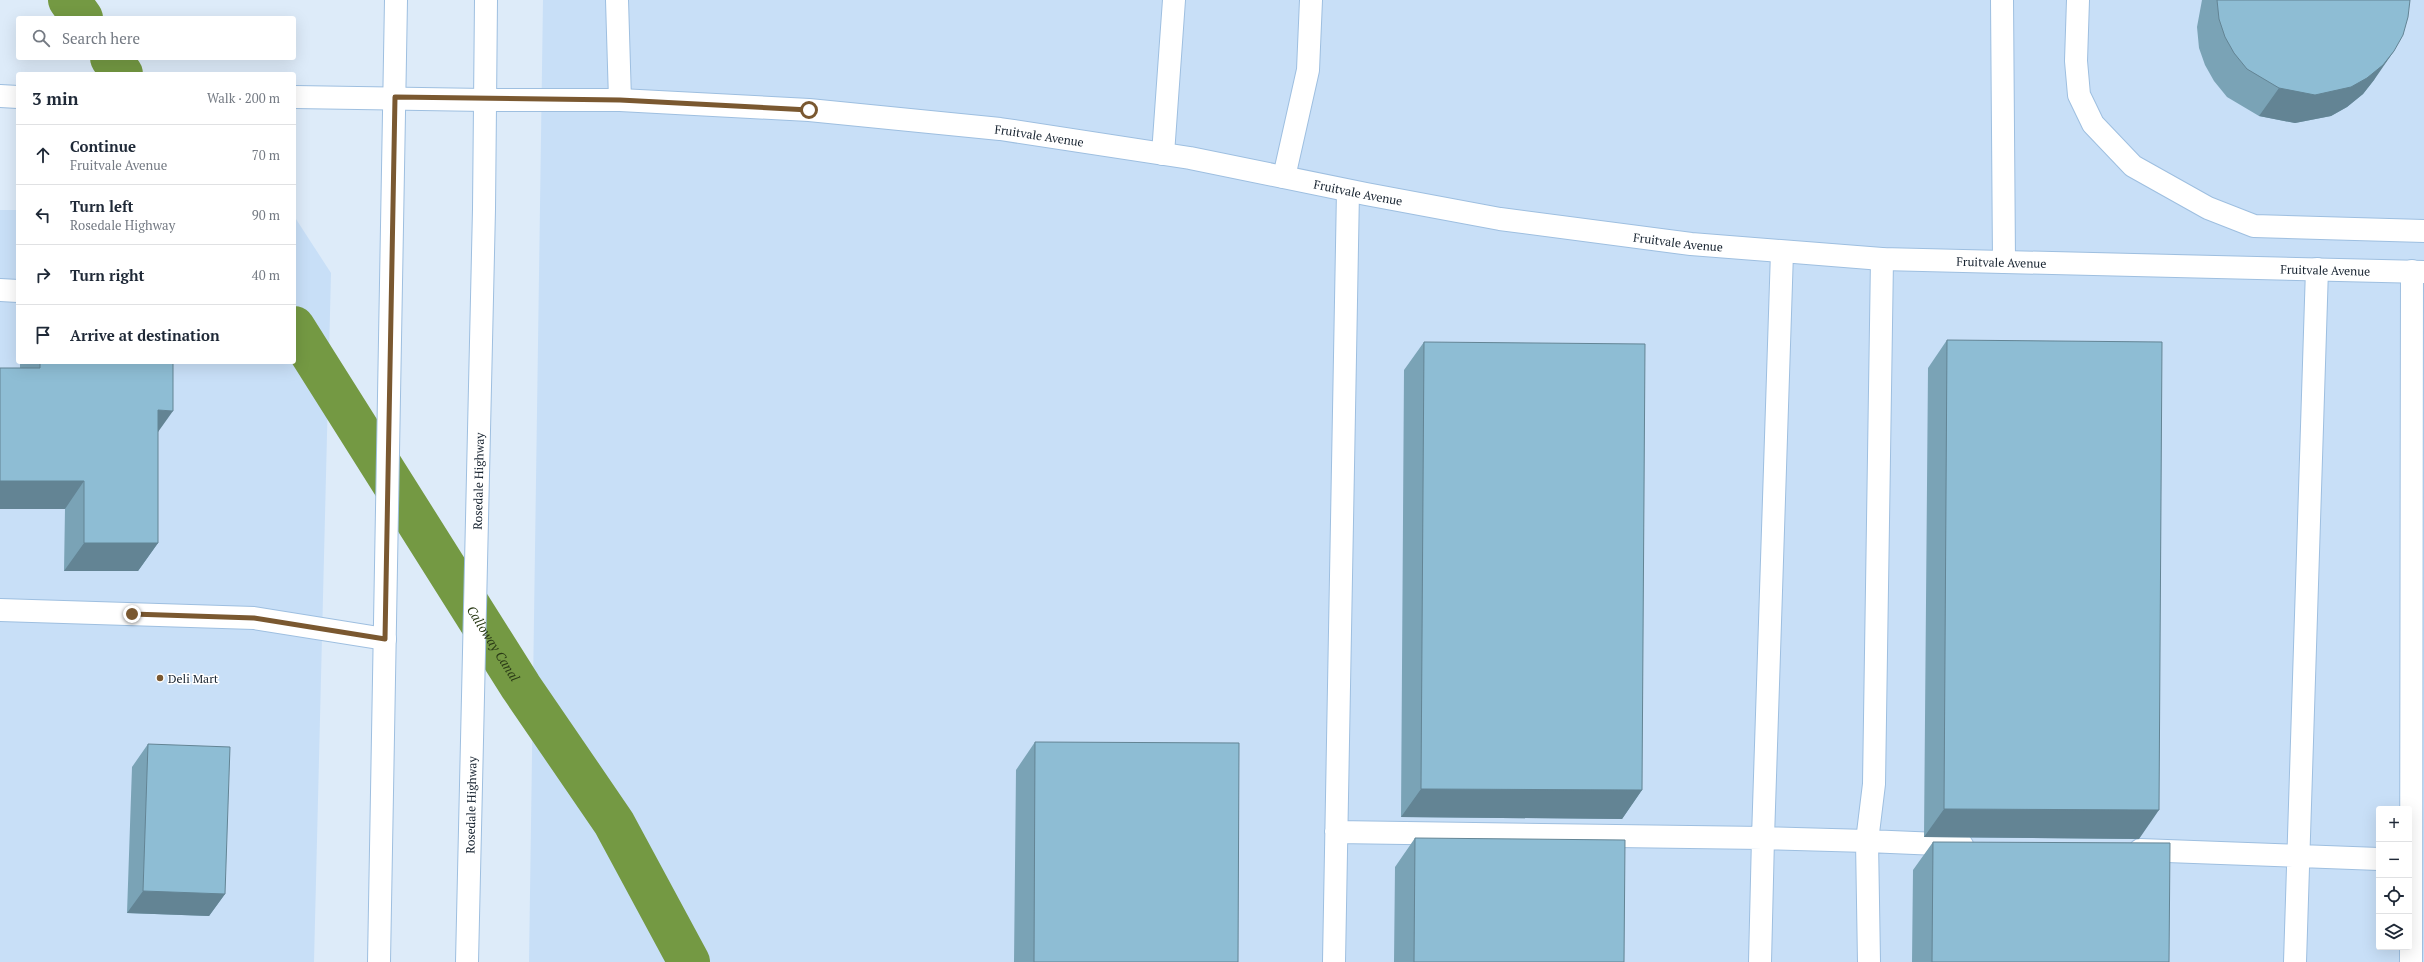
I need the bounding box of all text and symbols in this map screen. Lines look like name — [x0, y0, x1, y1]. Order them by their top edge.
search box — [16, 16, 296, 60]
icon: search — [30, 27, 52, 49]
text: Search here — [62, 28, 140, 48]
text: 3 min — [32, 87, 79, 110]
text: Walk · 200 m — [207, 89, 280, 107]
route start — [800, 101, 818, 119]
street label: Fruitvale Avenue — [994, 121, 1085, 149]
text: Continue — [70, 136, 136, 156]
icon: ahead — [32, 144, 54, 166]
text: 70 m — [252, 146, 280, 164]
text: Fruitvale Avenue — [70, 156, 167, 174]
street label: Fruitvale Avenue — [1313, 176, 1404, 208]
text: Turn left — [70, 196, 134, 216]
icon: left — [32, 204, 54, 226]
text: 90 m — [252, 206, 280, 224]
text: Rosedale Highway — [70, 216, 175, 234]
street label: Fruitvale Avenue — [1633, 229, 1723, 254]
street label: Fruitvale Avenue — [1956, 253, 2047, 270]
street label: Fruitvale Avenue — [2280, 261, 2370, 278]
icon: right — [32, 264, 54, 286]
text: Turn right — [70, 265, 145, 285]
text: 40 m — [252, 266, 280, 284]
icon: arrive — [32, 324, 54, 346]
text: Arrive at destination — [70, 325, 220, 345]
street label: Rosedale Highway — [469, 431, 486, 530]
water label: Calloway Canal — [463, 602, 524, 685]
route end — [123, 605, 141, 623]
place label: Deli Mart — [168, 671, 219, 686]
marker: Deli Mart — [155, 673, 165, 683]
street label: Rosedale Highway — [462, 755, 479, 854]
map controls — [2376, 806, 2412, 950]
button: + — [2376, 806, 2412, 842]
button: − — [2376, 842, 2412, 878]
button: locate — [2376, 878, 2412, 914]
button: layers — [2376, 914, 2412, 950]

